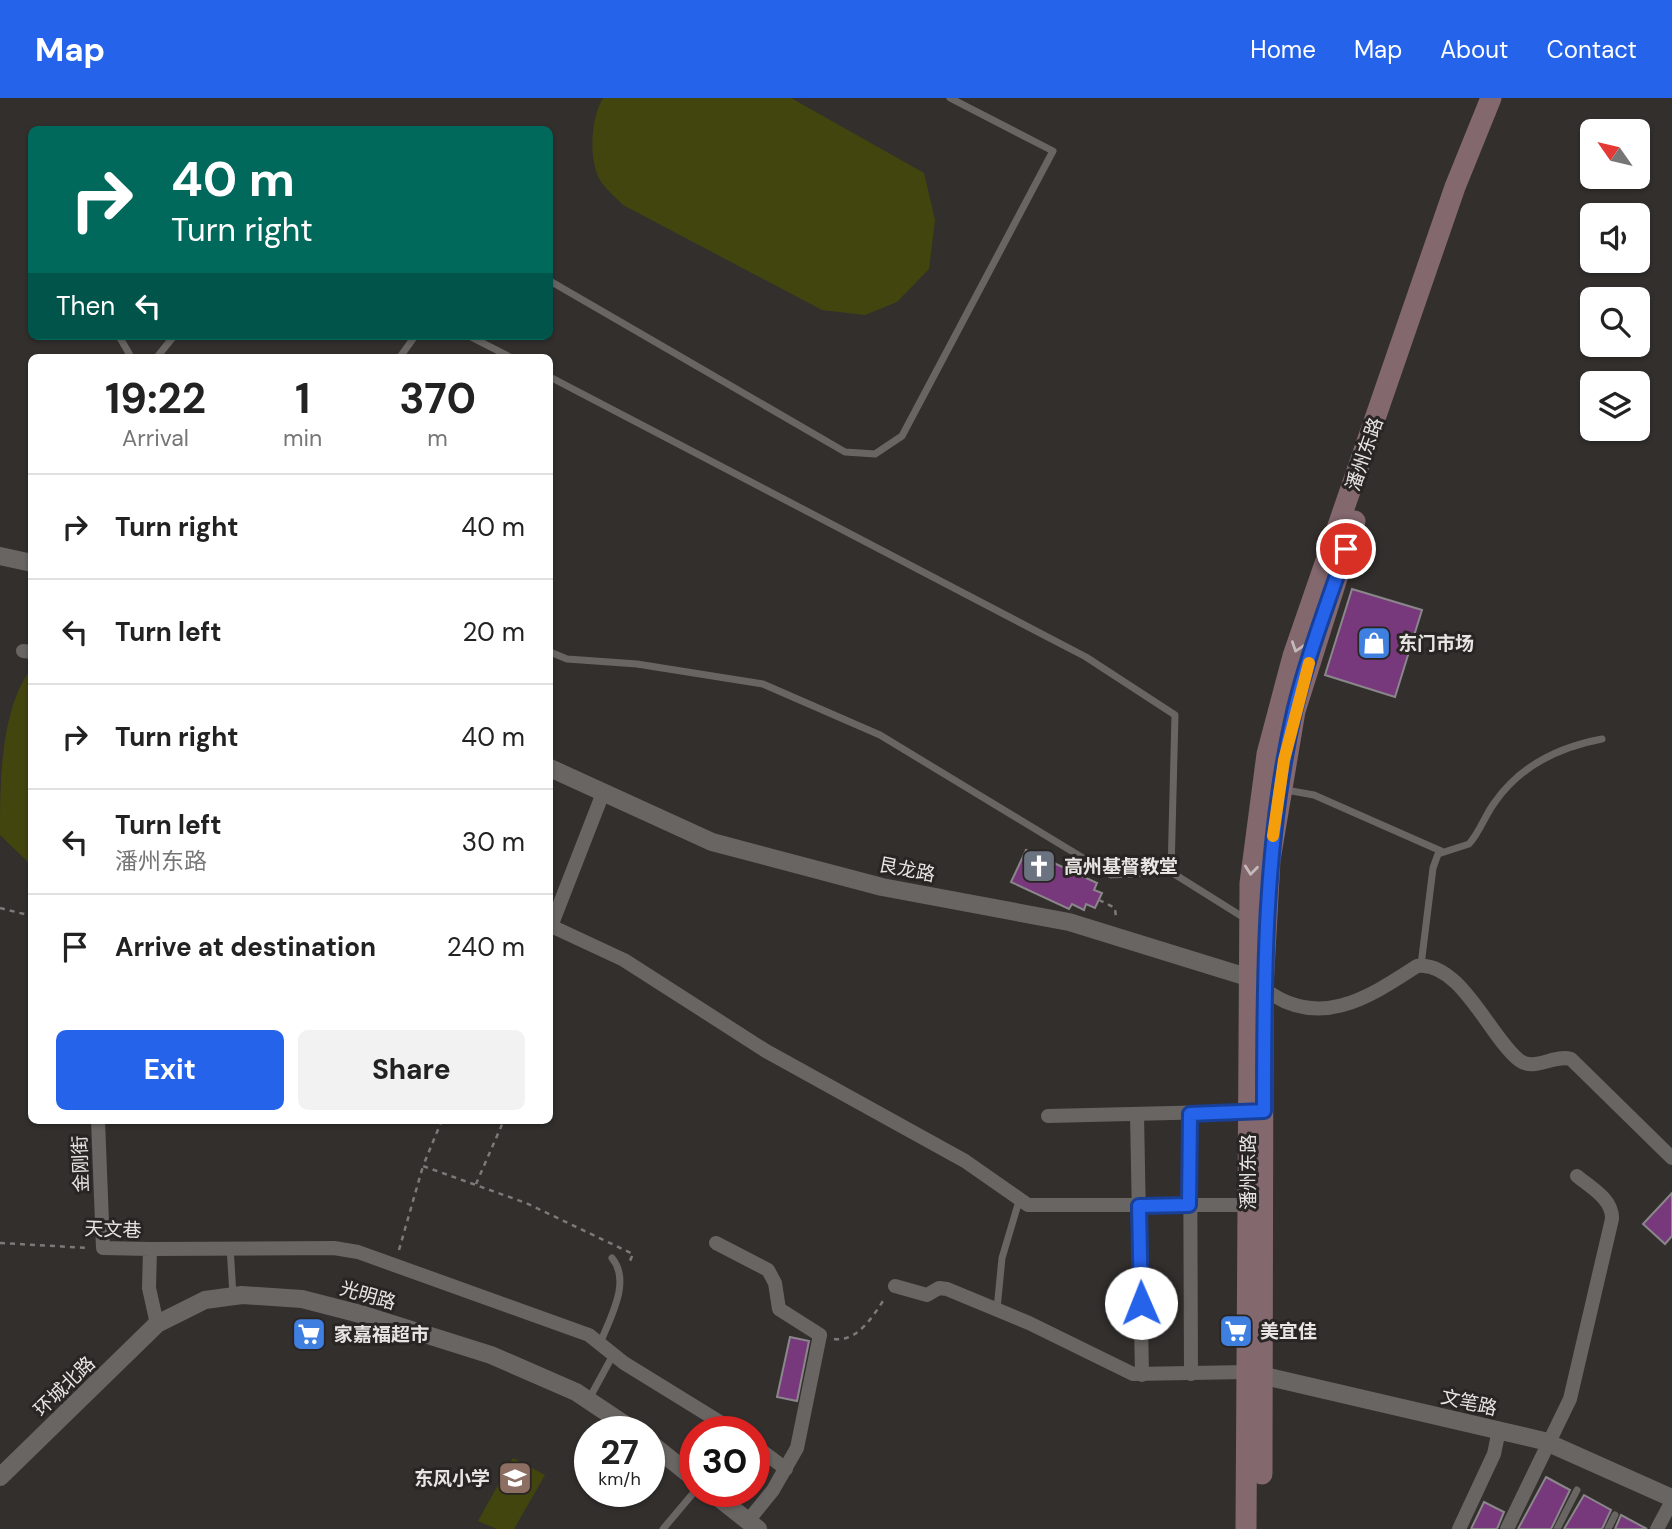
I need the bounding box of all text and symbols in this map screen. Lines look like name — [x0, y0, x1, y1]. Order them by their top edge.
text: Map — [35, 28, 105, 71]
text: Home — [1250, 34, 1316, 65]
text: Map — [1354, 34, 1402, 65]
text: About — [1440, 34, 1509, 65]
text: Contact — [1547, 34, 1637, 65]
north arrow — [1580, 119, 1650, 189]
map controls — [1580, 119, 1650, 441]
text: 40 m — [171, 147, 295, 211]
icon: right — [56, 154, 147, 245]
button: sound — [1580, 203, 1650, 273]
text: Turn right — [171, 209, 313, 251]
icon: left — [129, 287, 167, 325]
button: search — [1580, 287, 1650, 357]
text: Then — [56, 289, 115, 323]
text: 19:22 — [105, 371, 206, 426]
text: 1 — [295, 371, 310, 426]
text: 370 — [399, 371, 476, 426]
button: layers — [1580, 371, 1650, 441]
street label: 潘州东路 — [1340, 414, 1389, 494]
text: Arrival — [122, 423, 189, 453]
text: min — [283, 423, 322, 453]
text: m — [427, 423, 448, 453]
icon: right — [56, 508, 94, 546]
text: Turn right — [115, 510, 239, 544]
text: 40 m — [461, 510, 525, 544]
pin — [1316, 519, 1376, 579]
icon: arrive — [1327, 530, 1365, 568]
icon: left — [56, 613, 94, 651]
text: Turn left — [115, 615, 222, 649]
text: 20 m — [462, 615, 525, 649]
shop icon: 东门市场 — [1355, 624, 1393, 662]
place label: 东门市场 — [1398, 631, 1474, 656]
one-way arrow — [1290, 641, 1305, 653]
icon: right — [56, 718, 94, 756]
text: Turn right — [115, 720, 239, 754]
text: 40 m — [461, 720, 525, 754]
text: Turn left — [115, 808, 222, 842]
icon: left — [56, 823, 94, 861]
text: 30 m — [462, 825, 525, 859]
text: 潘州东路 — [115, 846, 207, 876]
church icon: 高州基督教堂 — [1020, 847, 1058, 885]
street label: 艮龙路 — [877, 852, 937, 887]
place label: 高州基督教堂 — [1064, 854, 1178, 879]
one-way arrow — [1244, 864, 1259, 875]
icon: arrive — [56, 928, 94, 966]
text: Arrive at destination — [115, 930, 376, 964]
text: 240 m — [447, 930, 525, 964]
button: Exit — [56, 1030, 284, 1110]
button: Share — [298, 1030, 525, 1110]
street label: 潘州东路 — [1236, 1134, 1261, 1210]
street label: 金刚街 — [67, 1135, 94, 1193]
street label: 天文巷 — [84, 1216, 142, 1243]
position arrow — [1104, 1266, 1178, 1340]
street label: 光明路 — [337, 1276, 399, 1315]
supermarket icon: 美宜佳 — [1217, 1312, 1255, 1350]
supermarket icon: 家嘉福超市 — [290, 1315, 328, 1353]
place label: 美宜佳 — [1260, 1319, 1317, 1344]
place label: 家嘉福超市 — [334, 1322, 429, 1347]
street label: 环城北路 — [28, 1351, 100, 1422]
street label: 文笔路 — [1438, 1384, 1499, 1421]
speed limit sign: 30 — [679, 1416, 770, 1507]
text: 27 — [600, 1429, 639, 1475]
school or university icon: 东风小学 — [496, 1459, 534, 1497]
place label: 东风小学 — [414, 1466, 490, 1491]
text: km/h — [598, 1467, 641, 1491]

